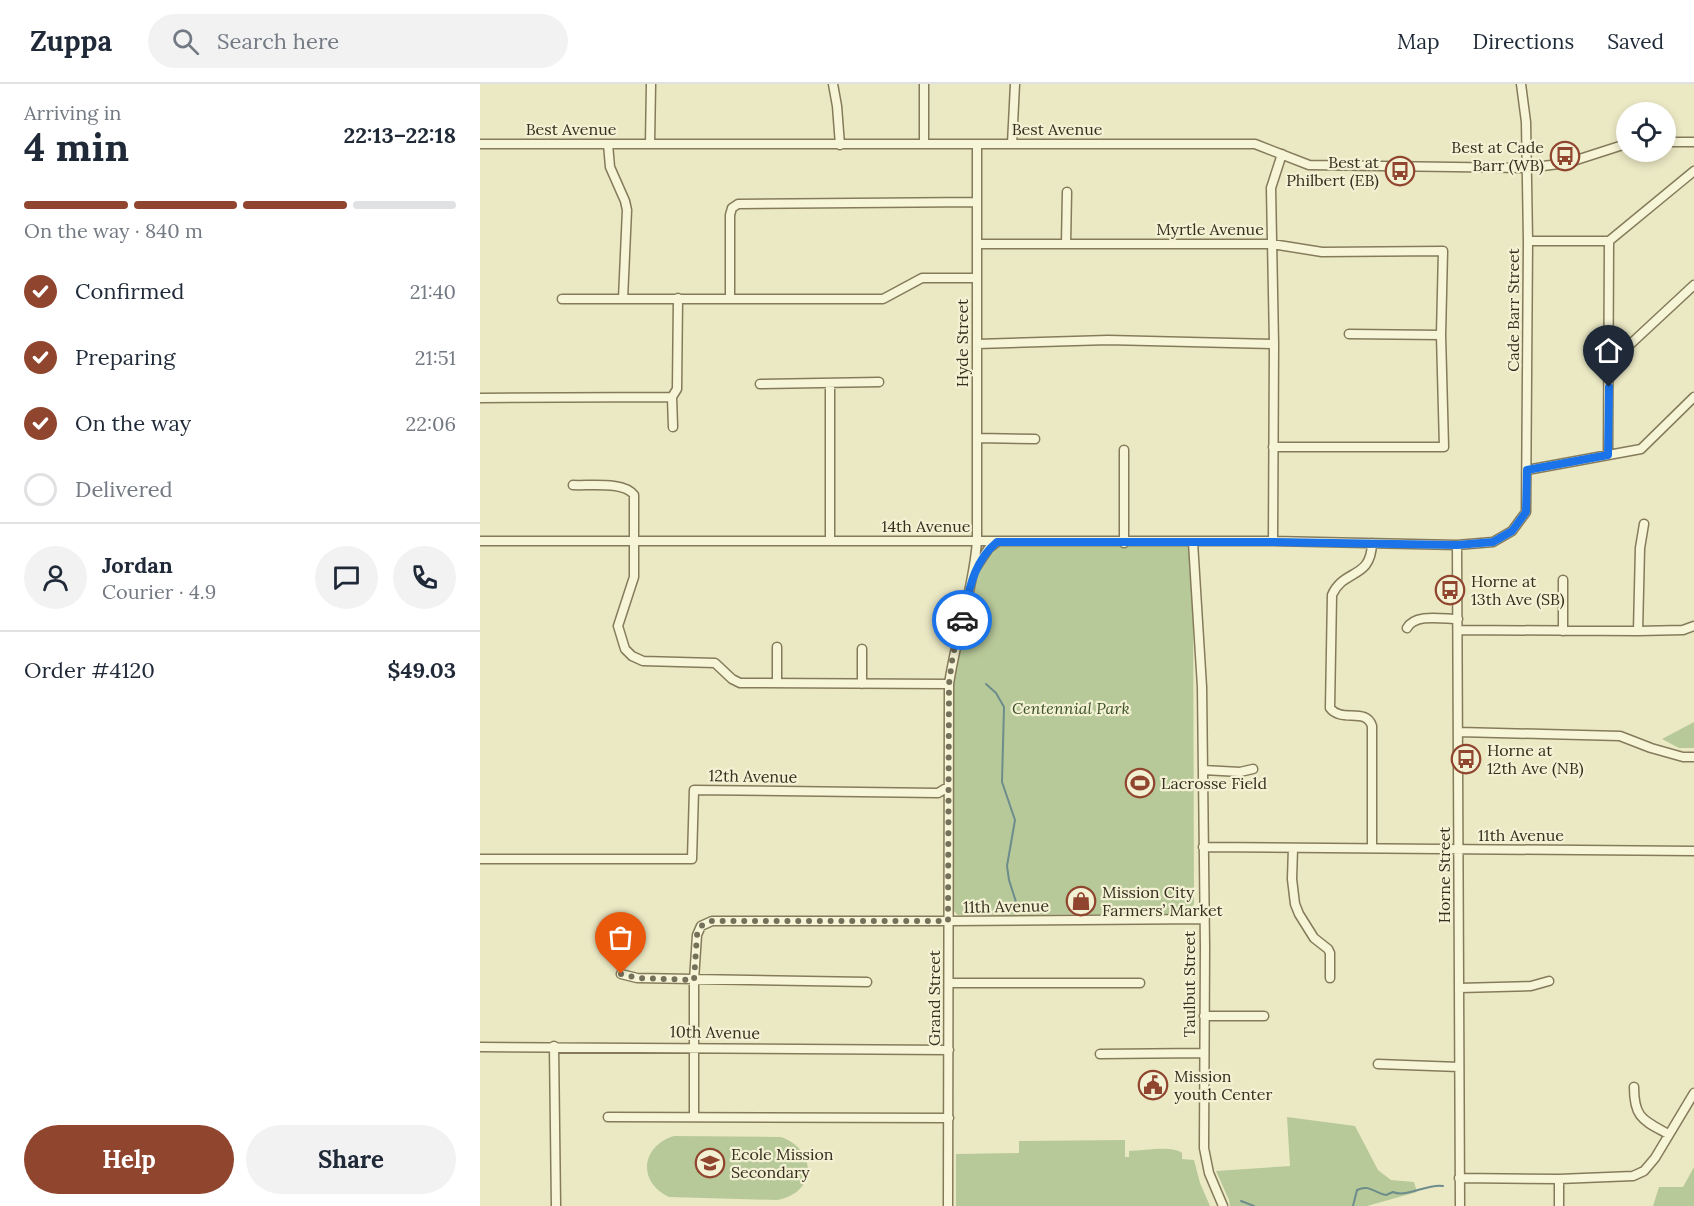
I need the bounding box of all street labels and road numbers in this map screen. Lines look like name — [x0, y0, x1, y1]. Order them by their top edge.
street label: Best Avenue — [526, 119, 617, 139]
street label: Best Avenue — [1012, 119, 1103, 139]
street label: Myrtle Avenue — [1156, 219, 1264, 239]
street label: Cade Barr Street — [1503, 247, 1523, 372]
street label: Hyde Street — [952, 298, 972, 387]
street label: 14th Avenue — [882, 516, 971, 536]
street label: 12th Avenue — [708, 765, 798, 787]
street label: 11th Avenue — [1478, 825, 1564, 845]
street label: Horne Street — [1434, 826, 1454, 923]
street label: 11th Avenue — [963, 895, 1049, 917]
street label: Taulbut Street — [1179, 930, 1199, 1037]
street label: Grand Street — [924, 949, 944, 1046]
street label: 10th Avenue — [670, 1021, 761, 1043]

